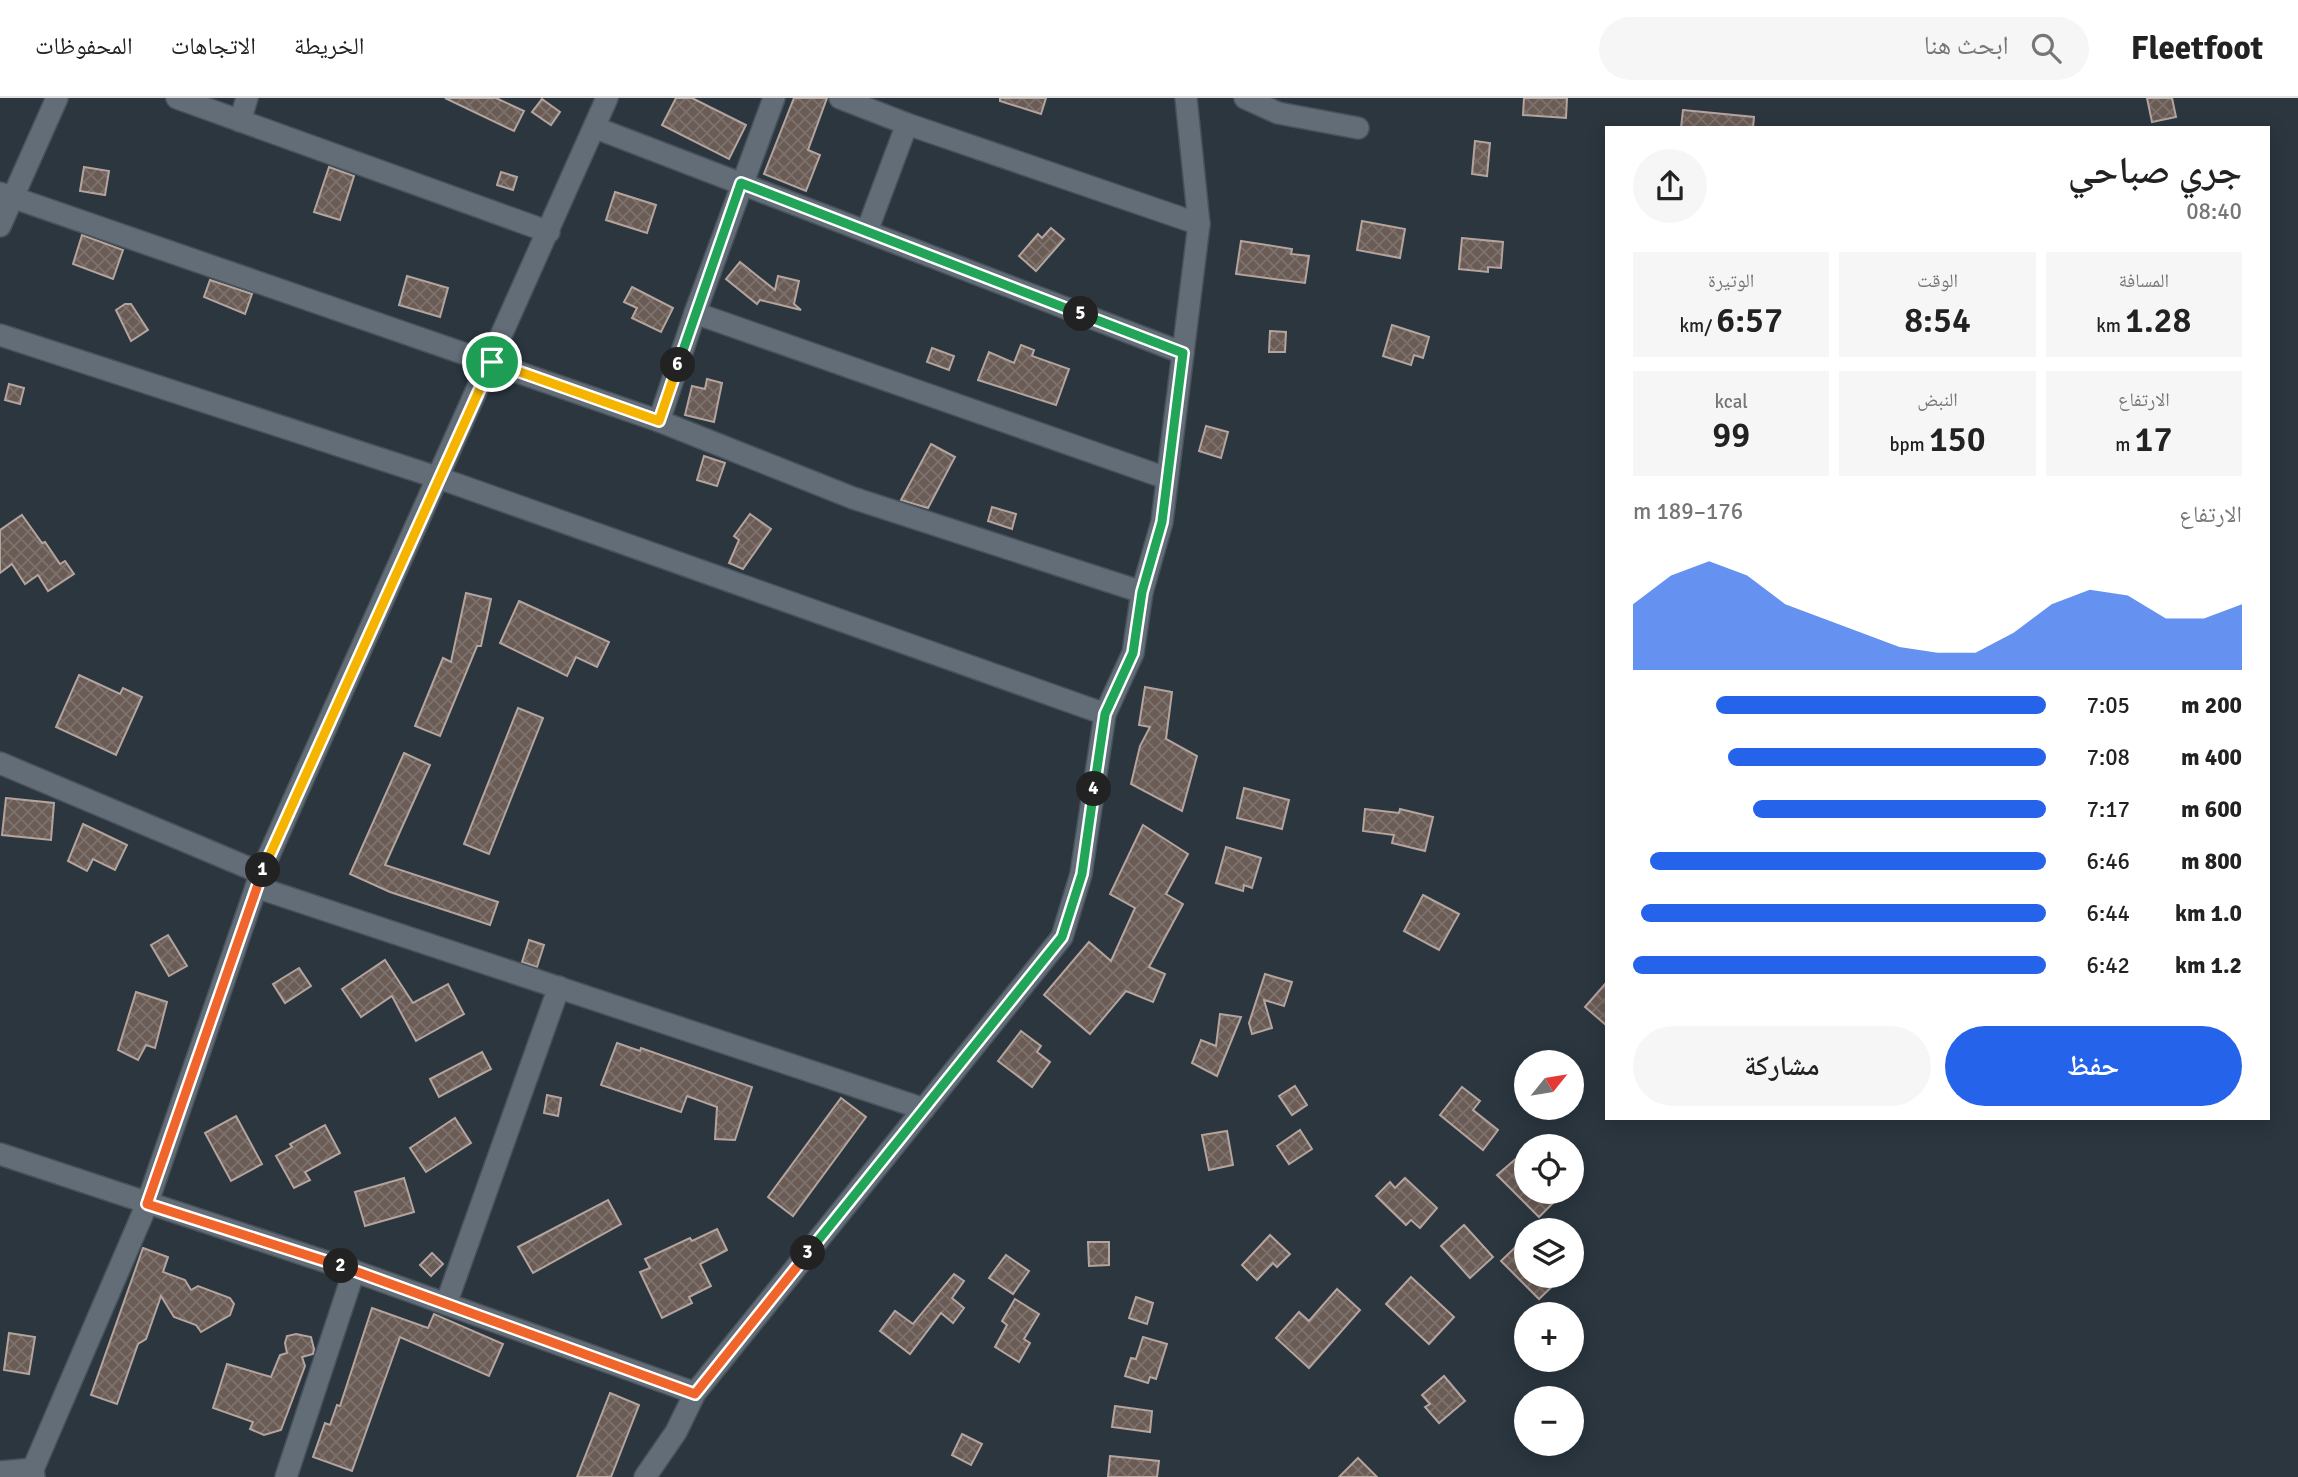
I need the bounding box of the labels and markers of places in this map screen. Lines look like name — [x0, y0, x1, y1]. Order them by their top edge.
pin: 5 — [1064, 296, 1098, 332]
pin — [462, 332, 522, 392]
pin: 6 — [660, 348, 696, 382]
pin: 4 — [1076, 772, 1112, 806]
pin: 1 — [246, 852, 280, 888]
pin: 3 — [790, 1236, 826, 1270]
pin: 2 — [324, 1248, 358, 1284]

